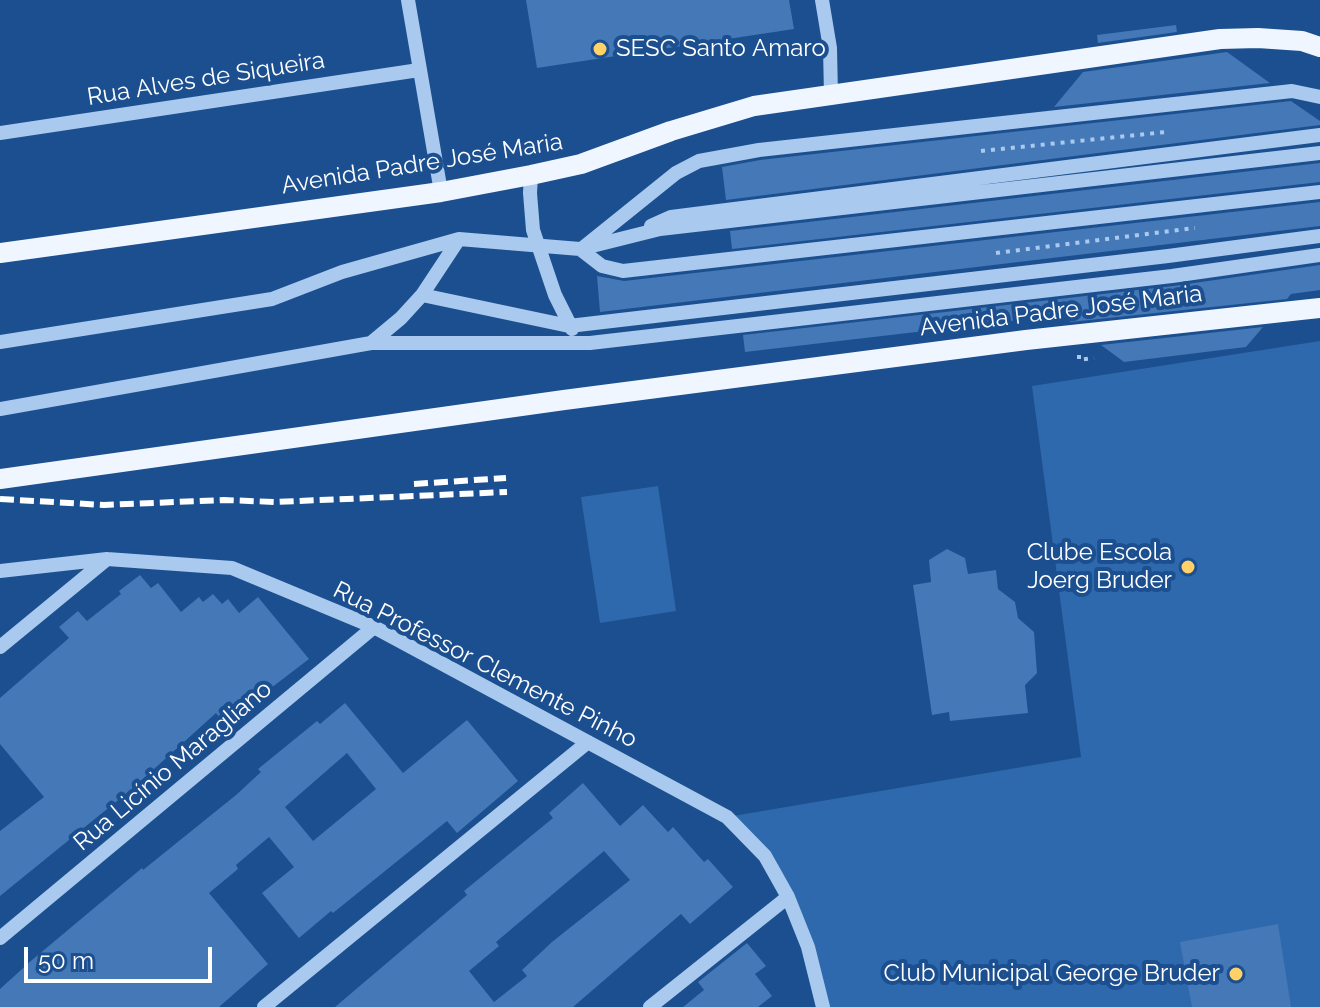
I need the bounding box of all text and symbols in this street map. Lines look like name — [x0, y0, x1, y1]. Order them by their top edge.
place label: SESC Santo Amaro — [616, 35, 826, 63]
marker: SESC Santo Amaro — [591, 40, 609, 58]
street label: Rua Alves de Siqueira — [85, 46, 327, 112]
street label: Avenida Padre José Maria — [279, 128, 565, 200]
street label: Avenida Padre José Maria — [918, 279, 1204, 343]
place label: Clube Escola Joerg Bruder — [1027, 539, 1172, 595]
marker: Clube Escola Joerg Bruder — [1179, 558, 1197, 576]
street label: Rua Professor Clemente Pinho — [328, 576, 642, 754]
street label: Rua Licínio Maragliano — [68, 675, 278, 857]
scale bar — [28, 931, 216, 981]
text: 50 m — [38, 946, 94, 975]
place label: Club Municipal George Bruder — [884, 960, 1220, 988]
marker: Club Municipal George Bruder — [1227, 965, 1245, 983]

